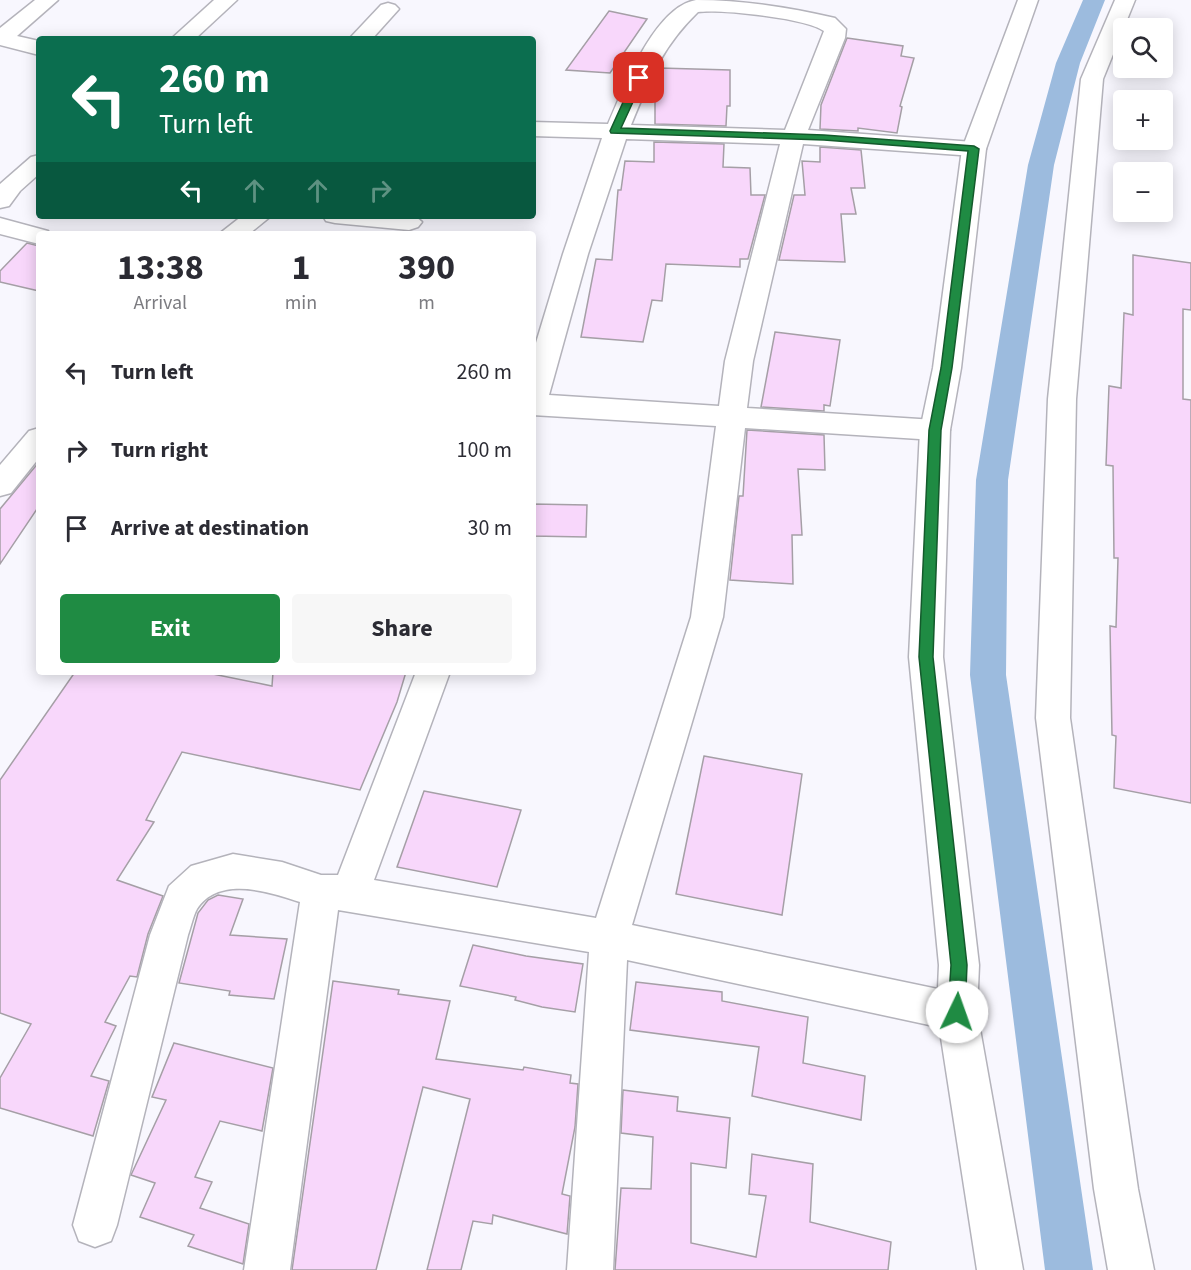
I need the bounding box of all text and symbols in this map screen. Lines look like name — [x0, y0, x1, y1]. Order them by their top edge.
map controls — [1113, 18, 1173, 222]
button: search — [1113, 18, 1173, 78]
text: 260 m — [159, 49, 270, 109]
pin — [613, 52, 664, 103]
icon: left — [60, 60, 138, 138]
icon: arrive — [622, 61, 655, 94]
button: + — [1113, 90, 1173, 150]
text: Turn left — [159, 105, 253, 144]
button: − — [1113, 162, 1173, 222]
icon: left — [175, 174, 208, 207]
icon: ahead — [238, 174, 271, 207]
icon: ahead — [301, 174, 334, 207]
icon: right — [364, 174, 397, 207]
text: 13:38 — [117, 242, 204, 293]
text: 1 — [291, 242, 310, 293]
text: 390 — [398, 242, 455, 293]
text: Arrival — [133, 289, 187, 317]
text: min — [285, 289, 317, 317]
text: m — [418, 289, 435, 317]
icon: left — [60, 356, 93, 389]
text: Turn left — [111, 356, 193, 388]
text: 260 m — [457, 356, 512, 388]
icon: right — [60, 434, 93, 467]
text: Turn right — [111, 434, 208, 466]
text: 100 m — [457, 434, 512, 466]
icon: arrive — [60, 512, 93, 545]
text: Arrive at destination — [111, 512, 309, 544]
text: 30 m — [467, 512, 512, 544]
button: Exit — [60, 594, 280, 663]
button: Share — [292, 594, 512, 663]
position arrow — [925, 980, 989, 1044]

